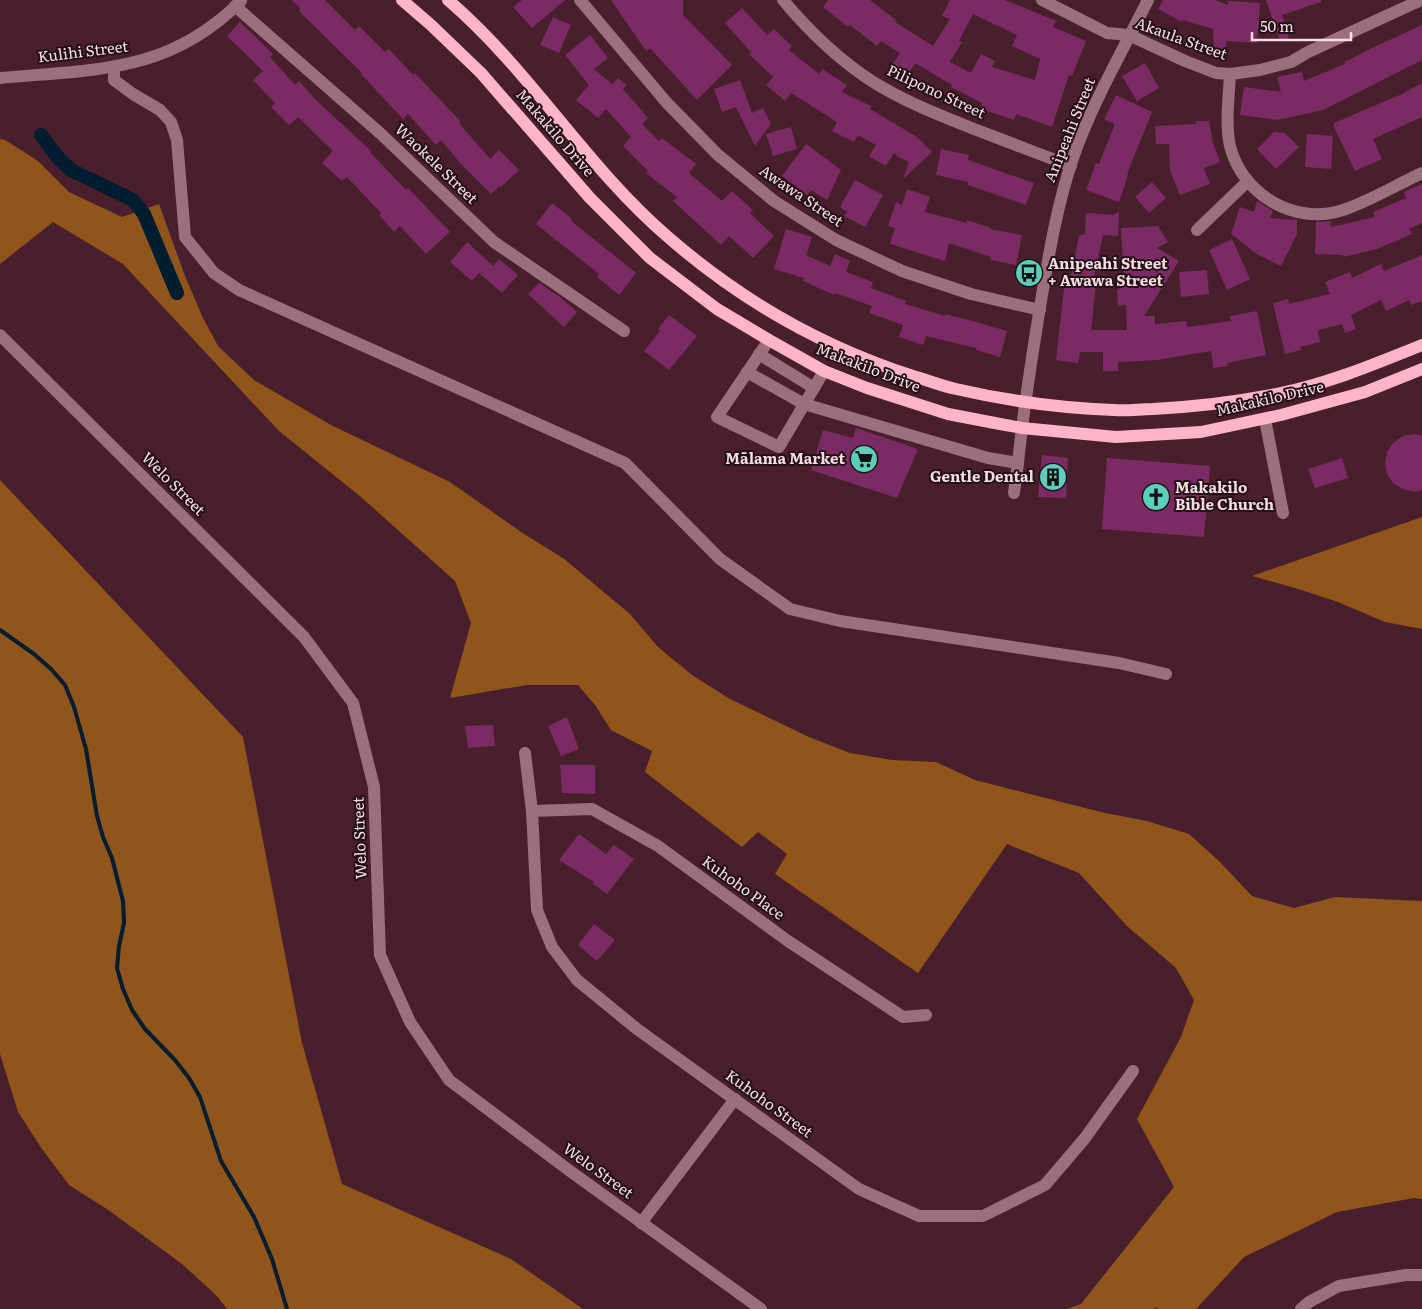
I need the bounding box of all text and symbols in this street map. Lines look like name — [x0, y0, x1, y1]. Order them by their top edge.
street label: Akaula Street — [1132, 10, 1231, 65]
scale bar — [1252, 10, 1351, 42]
text: 50 m — [1260, 14, 1294, 37]
street label: Kulihi Street — [36, 34, 129, 67]
street label: Pilipono Street — [884, 58, 990, 124]
street label: Anipeahi Street — [1037, 73, 1100, 185]
street label: Makakilo Drive — [511, 83, 601, 181]
street label: Waokele Street — [390, 117, 484, 209]
street label: Awawa Street — [755, 158, 848, 231]
place label: Anipeahi Street + Awawa Street — [1048, 251, 1168, 291]
bus stop icon: Anipeahi Street + Awawa Street — [1014, 258, 1044, 288]
street label: Makakilo Drive — [813, 336, 924, 397]
street label: Makakilo Drive — [1213, 374, 1326, 421]
supermarket icon: Mālama Market — [849, 444, 879, 474]
street label: Welo Street — [137, 446, 211, 520]
place label: Mālama Market — [725, 446, 845, 469]
building icon: Gentle Dental — [1038, 462, 1068, 492]
place label: Gentle Dental — [930, 464, 1035, 487]
place label: Makakilo Bible Church — [1175, 475, 1274, 515]
church icon: Makakilo Bible Church — [1141, 482, 1171, 512]
street label: Welo Street — [346, 797, 371, 880]
street label: Kuhoho Place — [698, 849, 790, 925]
street label: Kuhoho Street — [721, 1063, 818, 1142]
street label: Welo Street — [559, 1136, 639, 1203]

